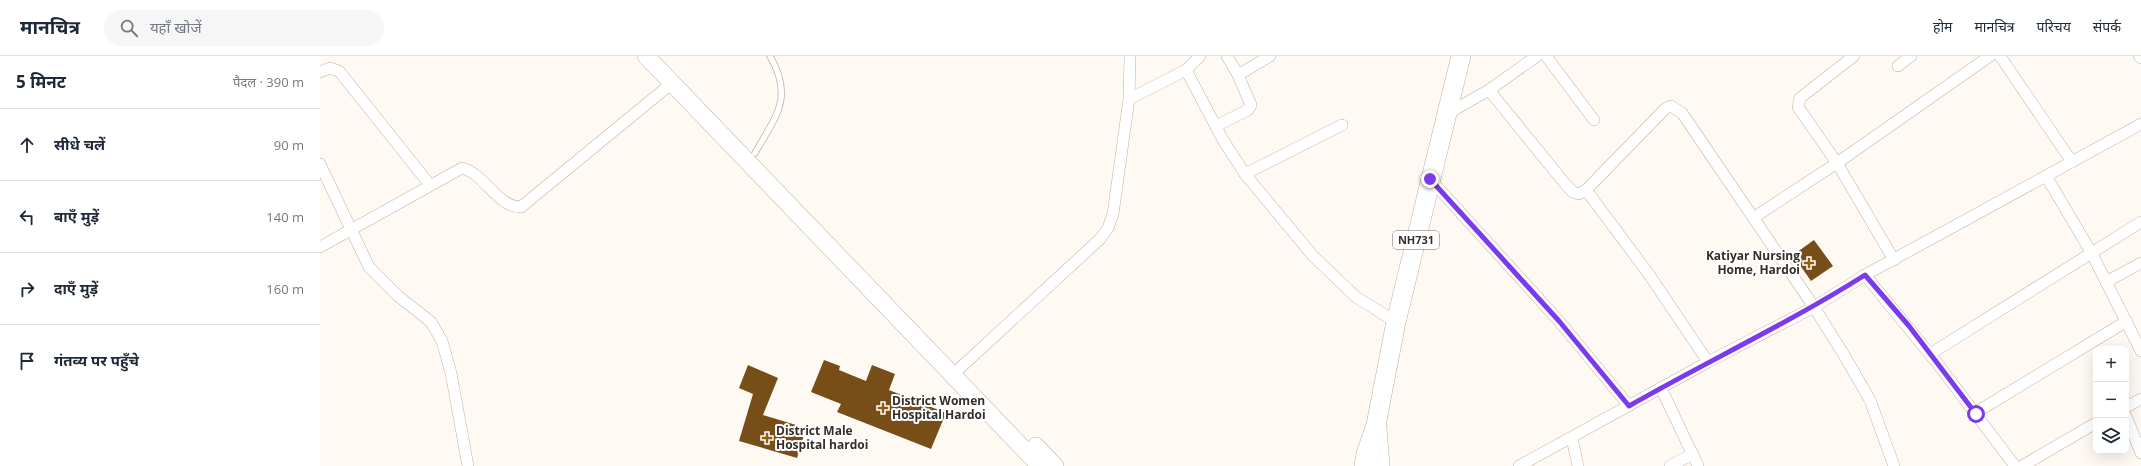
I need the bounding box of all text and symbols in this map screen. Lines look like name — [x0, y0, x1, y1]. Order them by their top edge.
search box — [104, 10, 384, 46]
text: मानचित्र — [20, 14, 80, 40]
icon: search — [118, 17, 140, 39]
text: यहाँ खोजें — [150, 17, 202, 37]
text: होम — [1933, 17, 1952, 36]
text: मानचित्र — [1974, 17, 2015, 36]
text: परिचय — [2037, 17, 2071, 36]
text: संपर्क — [2093, 17, 2121, 36]
text: 5 मिनट — [16, 70, 66, 93]
text: पैदल · 390 m — [233, 73, 304, 91]
icon: ahead — [16, 134, 38, 156]
text: सीधे चलें — [54, 134, 105, 154]
text: 90 m — [274, 136, 304, 154]
route end — [1421, 170, 1439, 188]
icon: left — [16, 206, 38, 228]
text: बाएँ मुड़ें — [54, 206, 99, 226]
text: 140 m — [266, 208, 304, 226]
road number: NH731 — [1393, 231, 1439, 249]
place label: Katiyar Nursing Home, Hardoi — [1706, 247, 1800, 278]
marker: Katiyar Nursing Home, Hardoi — [1803, 257, 1815, 269]
icon: right — [16, 278, 38, 300]
text: दाएँ मुड़ें — [54, 278, 98, 298]
text: 160 m — [266, 280, 304, 298]
map controls — [2093, 346, 2129, 454]
button: + — [2093, 346, 2129, 382]
icon: arrive — [16, 350, 38, 372]
text: गंतव्य पर पहुँचे — [54, 350, 139, 370]
button: − — [2093, 382, 2129, 418]
place label: District Women Hospital Hardoi — [892, 392, 986, 423]
marker: District Women Hospital Hardoi — [877, 402, 889, 414]
route start — [1967, 405, 1985, 423]
button: layers — [2093, 418, 2129, 454]
place label: District Male Hospital hardoi — [776, 422, 868, 453]
marker: District Male Hospital hardoi — [761, 432, 773, 444]

